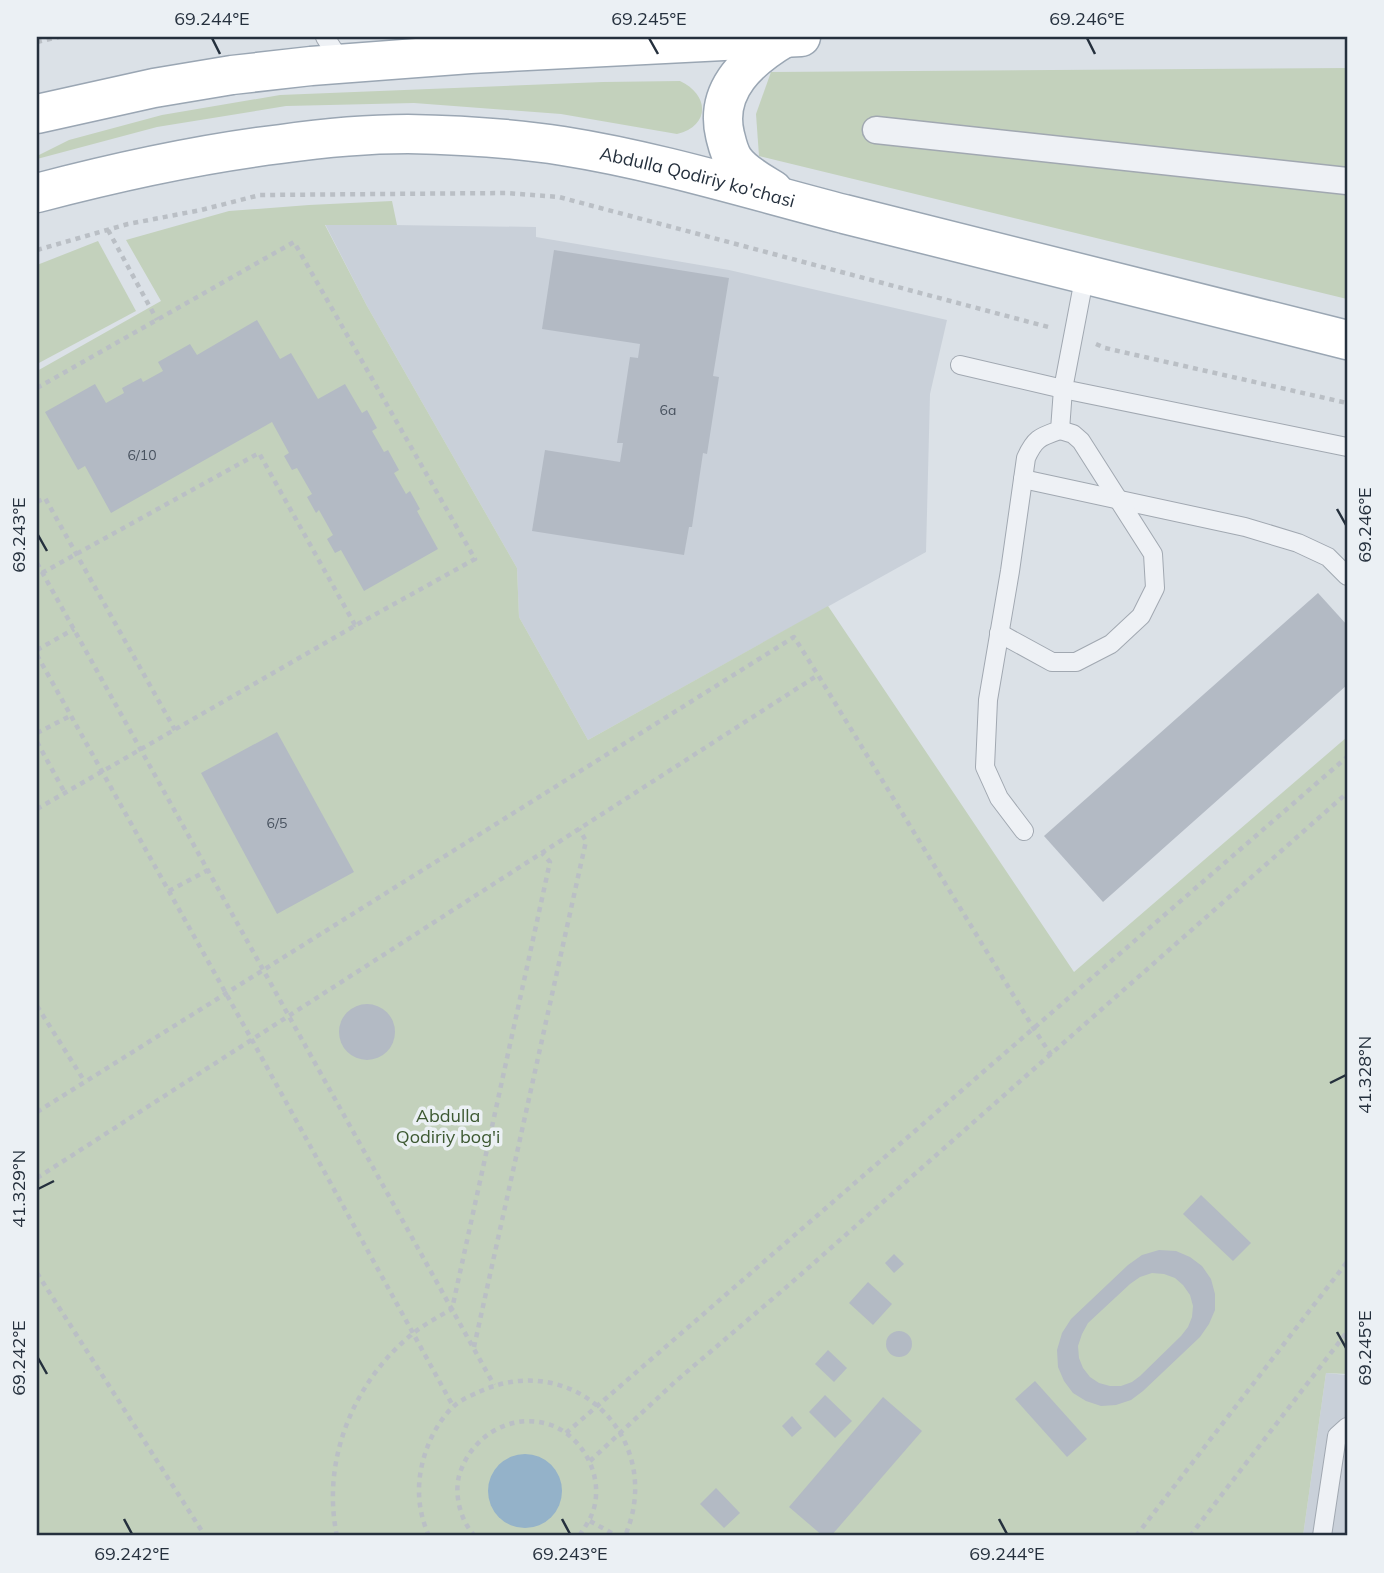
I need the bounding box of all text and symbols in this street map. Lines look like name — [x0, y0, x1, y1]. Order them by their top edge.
text: 69.244°E — [174, 7, 250, 30]
text: 69.245°E — [611, 7, 687, 30]
text: 69.246°E — [1049, 7, 1125, 30]
street label: Abdulla Qodiriy ko'chasi — [598, 141, 798, 212]
house number: 6a — [660, 401, 676, 419]
house number: 6/10 — [127, 446, 157, 464]
text: 69.246°E — [1353, 487, 1376, 563]
text: 69.243°E — [7, 497, 30, 573]
house number: 6/5 — [267, 814, 287, 832]
text: 41.328°N — [1353, 1036, 1376, 1114]
park label: Abdulla Qodiriy bog'i — [396, 1104, 500, 1148]
text: 41.329°N — [7, 1150, 30, 1228]
text: 69.245°E — [1353, 1310, 1376, 1386]
text: 69.242°E — [7, 1320, 30, 1396]
text: 69.242°E — [94, 1542, 170, 1565]
text: 69.243°E — [532, 1542, 608, 1565]
text: 69.244°E — [969, 1542, 1045, 1565]

